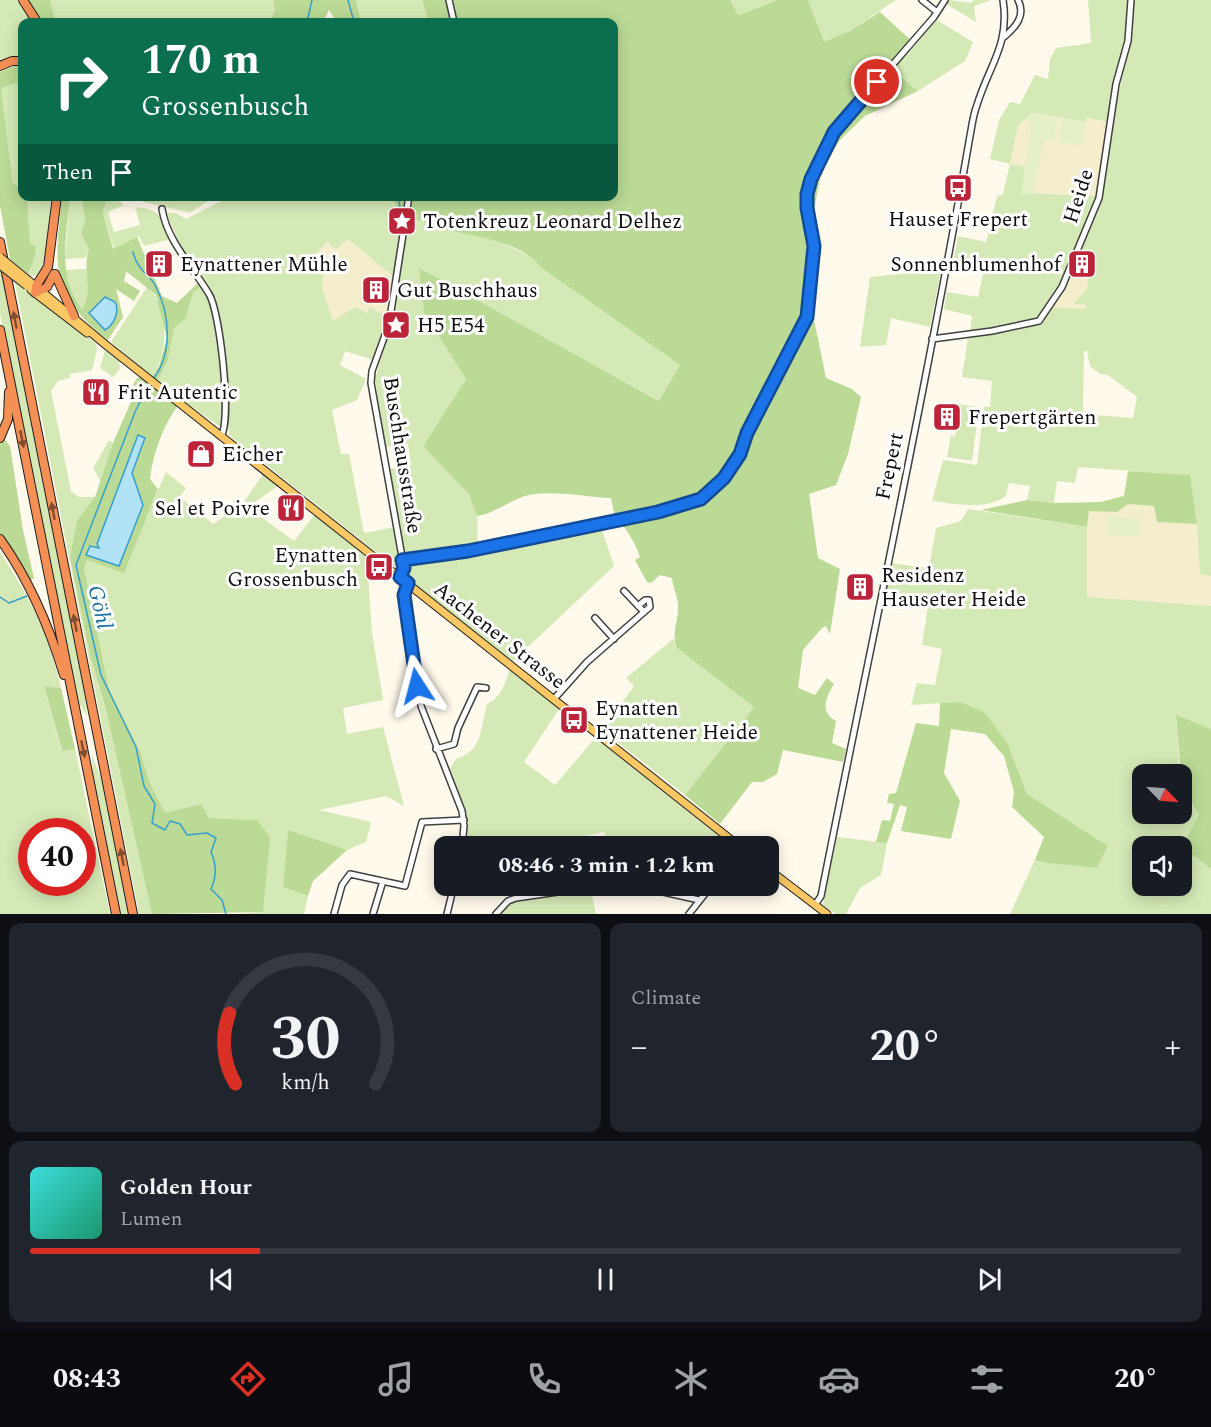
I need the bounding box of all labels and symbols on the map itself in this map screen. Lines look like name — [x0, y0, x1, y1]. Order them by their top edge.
pin — [851, 56, 902, 107]
street label: Heide — [1055, 165, 1103, 228]
bus stop icon: Hauset Frepert — [942, 172, 974, 204]
place label: Hauset Frepert — [888, 204, 1028, 236]
place icon: Totenkreuz Leonard Delhez — [386, 205, 418, 237]
place label: Totenkreuz Leonard Delhez — [423, 206, 682, 238]
building icon: Eynattener Mühle — [143, 248, 175, 280]
building icon: Sonnenblumenhof — [1066, 248, 1098, 280]
place label: Eynattener Mühle — [180, 249, 348, 281]
place label: Sonnenblumenhof — [891, 249, 1063, 281]
building icon: Gut Buschhaus — [360, 274, 392, 306]
place label: Gut Buschhaus — [397, 275, 538, 307]
place icon: H5 E54 — [380, 309, 412, 341]
one-way arrow — [10, 310, 19, 329]
place label: H5 E54 — [417, 310, 485, 342]
street label: Buschhausstraße — [374, 375, 430, 536]
restaurant icon: Frit Autentic — [80, 376, 112, 408]
place label: Frit Autentic — [117, 377, 238, 409]
building icon: Frepertgärten — [931, 401, 963, 433]
place label: Frepertgärten — [968, 402, 1096, 434]
street label: Frepert — [867, 429, 913, 503]
one-way arrow — [18, 430, 27, 449]
shop icon: Eicher — [185, 438, 217, 470]
place label: Eicher — [222, 439, 283, 471]
restaurant icon: Sel et Poivre — [275, 492, 307, 524]
place label: Sel et Poivre — [155, 493, 270, 525]
one-way arrow — [48, 501, 57, 520]
place label: Eynatten Grossenbusch — [227, 540, 358, 596]
bus stop icon: Eynatten Grossenbusch — [363, 551, 395, 583]
place label: Residenz Hauseter Heide — [881, 560, 1026, 616]
building icon: Residenz Hauseter Heide — [844, 571, 876, 603]
street label: Aachener Strasse — [426, 574, 572, 698]
water label: Göhl — [79, 582, 121, 633]
one-way arrow — [70, 613, 79, 632]
position arrow — [385, 654, 449, 718]
place label: Eynatten Eynattener Heide — [595, 693, 758, 749]
bus stop icon: Eynatten Eynattener Heide — [558, 704, 590, 736]
one-way arrow — [79, 740, 88, 759]
north arrow — [1132, 764, 1192, 824]
speed limit sign: 40 — [18, 818, 96, 896]
one-way arrow — [117, 847, 126, 866]

